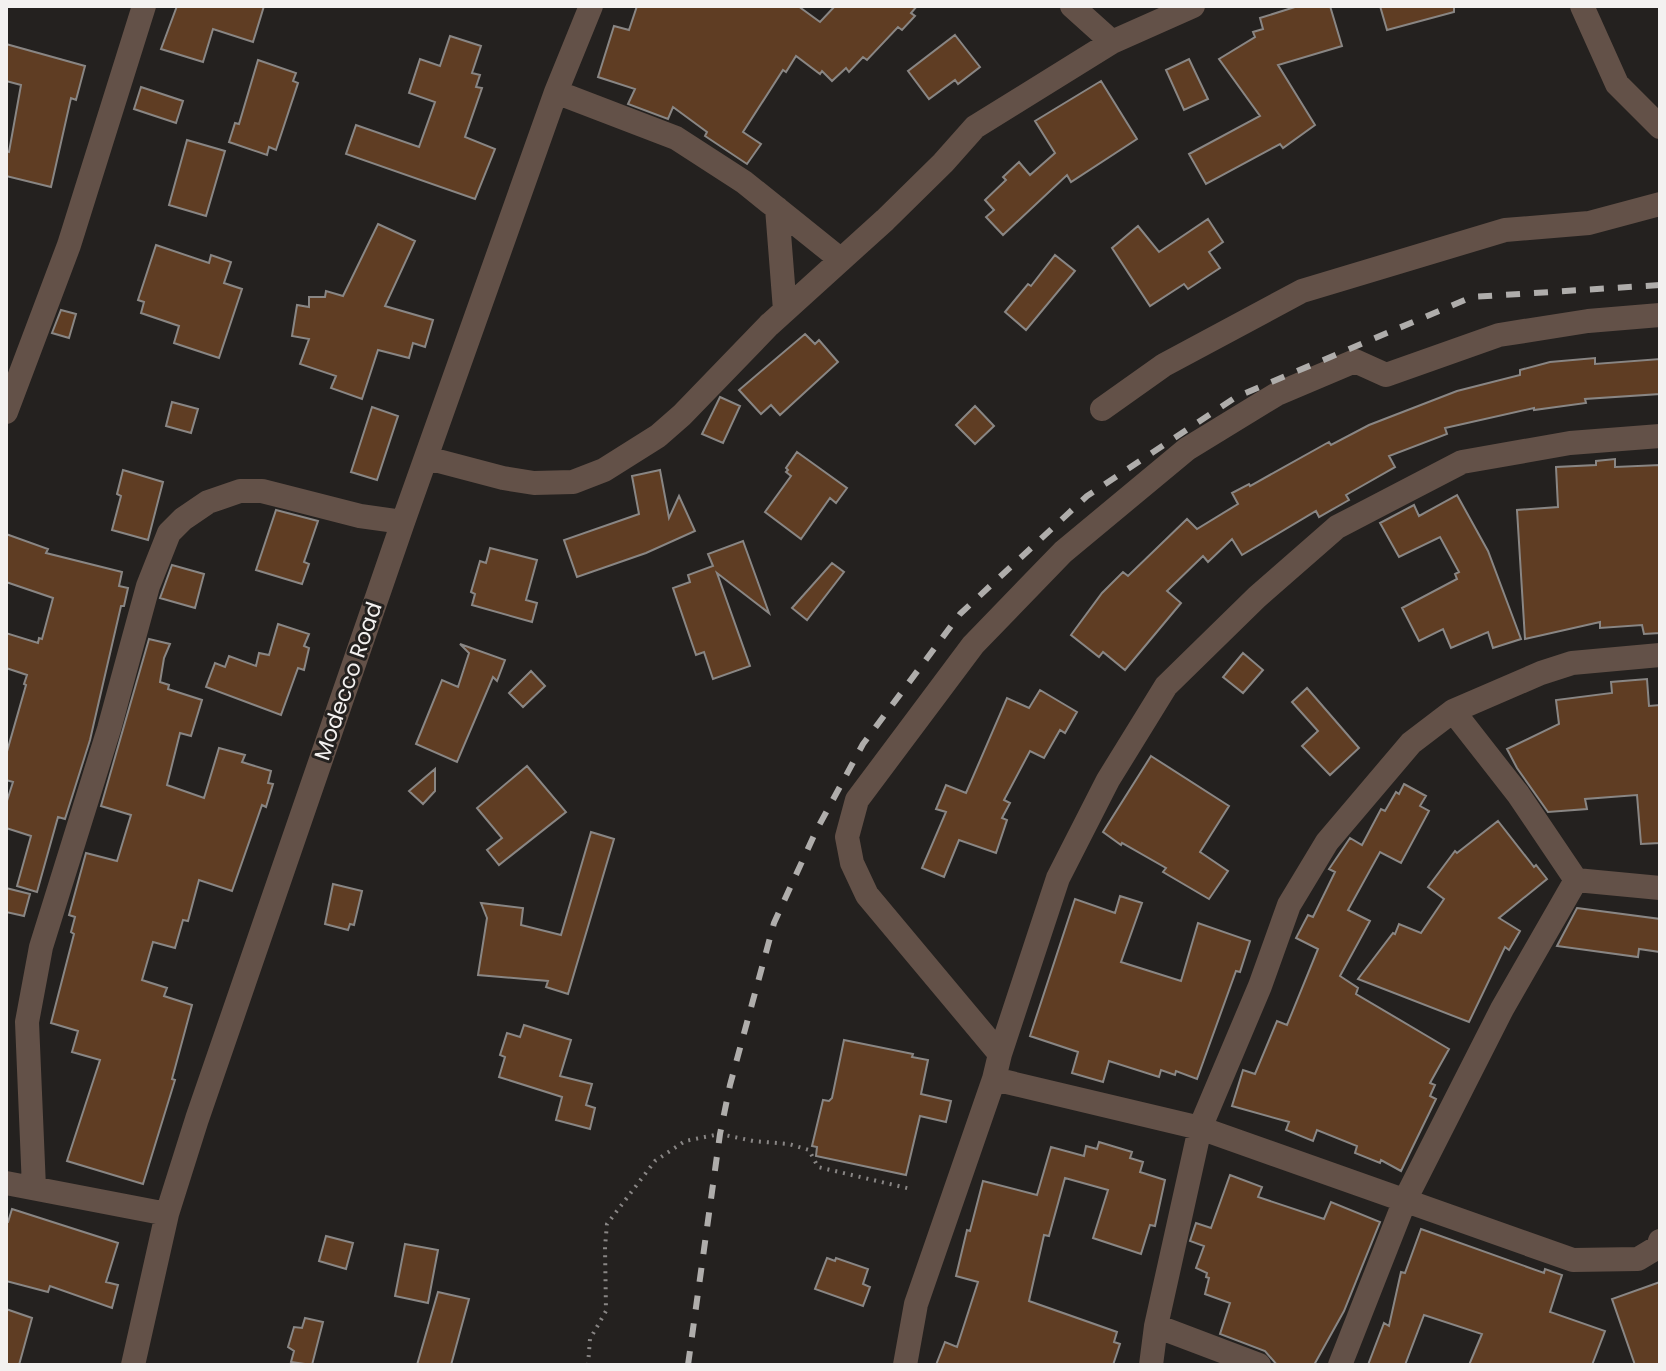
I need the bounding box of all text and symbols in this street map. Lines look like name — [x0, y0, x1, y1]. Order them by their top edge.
street label: Modecco Road — [306, 598, 390, 764]

